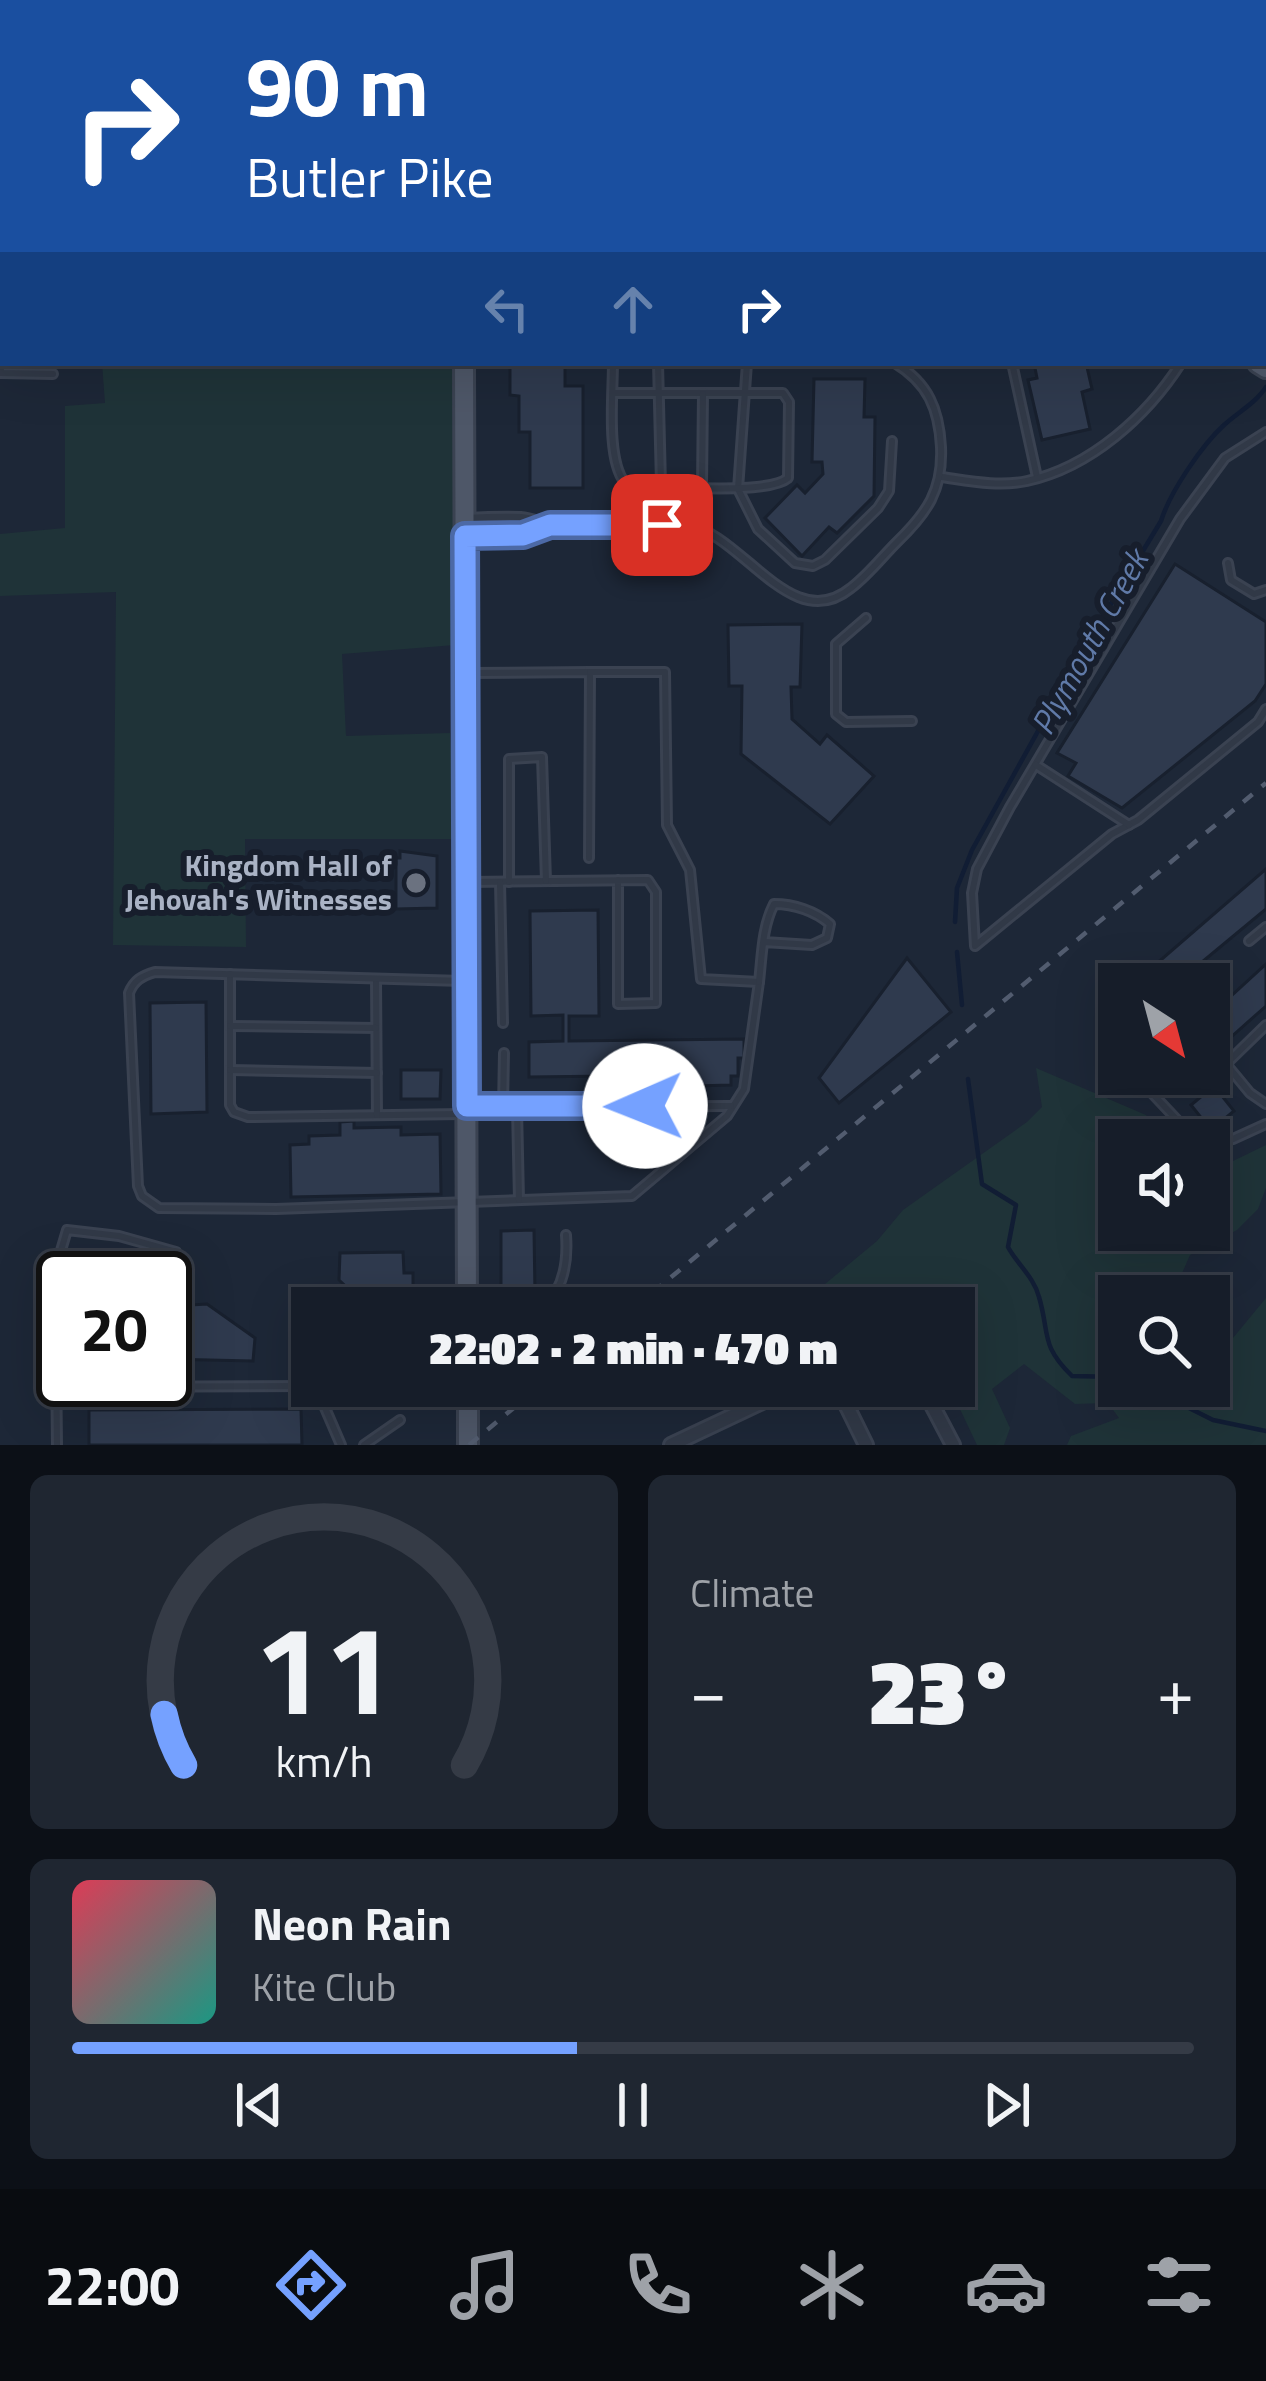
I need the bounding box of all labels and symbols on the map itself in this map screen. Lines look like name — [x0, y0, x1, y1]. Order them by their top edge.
pin — [611, 474, 713, 576]
water label: Plymouth Creek — [1018, 538, 1162, 744]
place label: Kingdom Hall of Jehovah's Witnesses — [125, 842, 392, 922]
marker: Kingdom Hall of Jehovah's Witnesses — [403, 870, 429, 896]
north arrow — [1098, 963, 1230, 1095]
position arrow — [582, 1043, 708, 1169]
speed limit sign: 20 — [36, 1251, 192, 1407]

